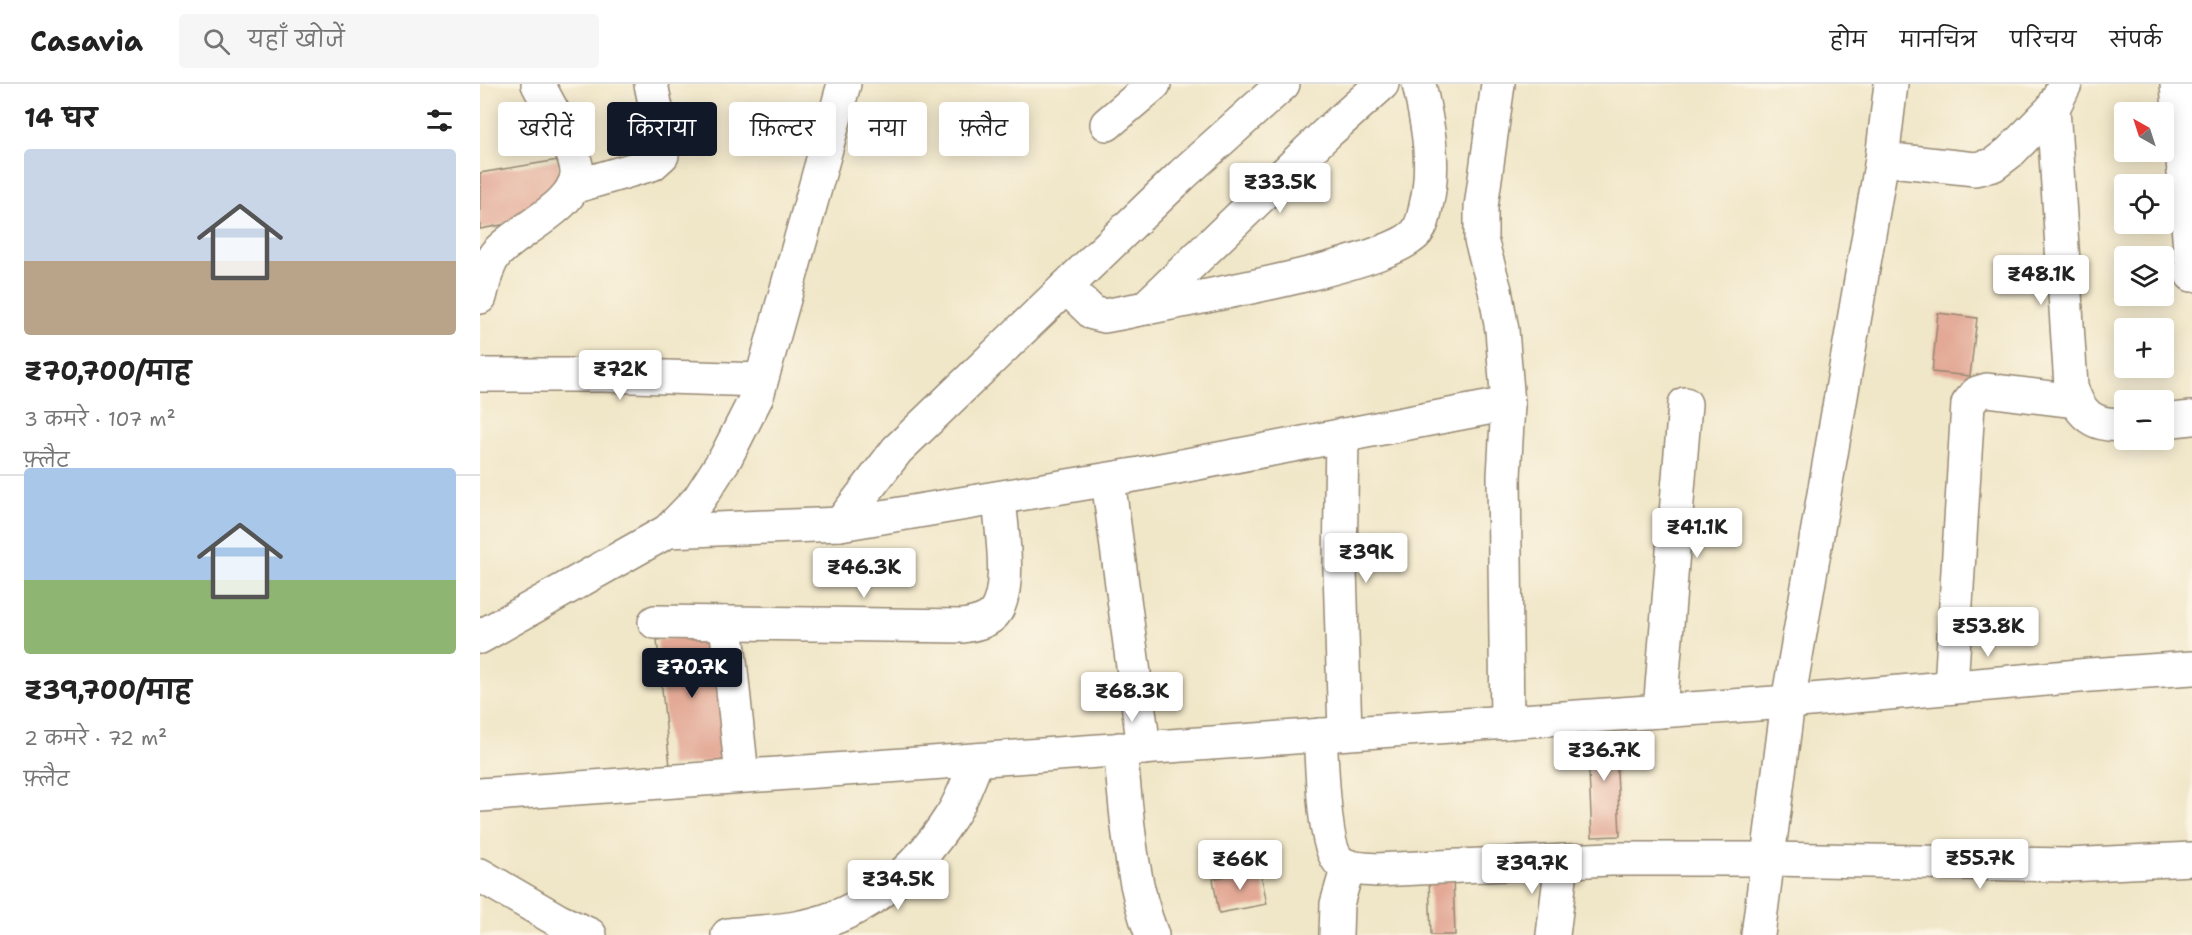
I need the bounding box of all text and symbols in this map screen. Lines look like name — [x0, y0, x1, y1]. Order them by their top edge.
search box — [179, 14, 599, 68]
text: Casavia — [30, 22, 143, 60]
icon: search — [200, 25, 233, 58]
text: यहाँ खोजें — [248, 25, 345, 54]
text: होम — [1830, 26, 1867, 54]
text: मानचित्र — [1900, 26, 1977, 54]
text: परिचय — [2010, 26, 2076, 54]
text: संपर्क — [2109, 26, 2162, 54]
text: 14 घर — [24, 100, 97, 135]
chip: खरीदें — [498, 102, 595, 156]
chip: किराया — [607, 102, 717, 156]
chip: फ़िल्टर — [729, 102, 836, 156]
chip: नया — [848, 102, 927, 156]
chip: फ़्लैट — [939, 102, 1029, 156]
north arrow — [2114, 102, 2174, 162]
map controls — [2114, 102, 2174, 450]
icon: filters — [423, 104, 456, 137]
pin: ₹33.5K — [1231, 163, 1329, 214]
text: ₹33.5K — [1244, 169, 1316, 195]
button: locate — [2114, 174, 2174, 234]
icon: home — [186, 188, 294, 296]
button: layers — [2114, 246, 2174, 306]
pin: ₹48.1K — [1992, 255, 2090, 306]
text: ₹48.1K — [2007, 261, 2075, 287]
button: + — [2114, 318, 2174, 378]
pin: ₹72K — [584, 350, 656, 401]
text: ₹70,700/माह — [24, 353, 191, 388]
text: ₹72K — [593, 356, 647, 382]
button: − — [2114, 390, 2174, 450]
text: 3 कमरे · 107 m² — [24, 406, 176, 432]
text: फ़्लैट — [24, 447, 70, 473]
icon: home — [186, 507, 294, 615]
pin: ₹41.1K — [1648, 508, 1746, 559]
text: ₹41.1K — [1666, 514, 1728, 540]
pin: ₹39K — [1330, 533, 1402, 584]
text: ₹39K — [1338, 539, 1394, 565]
pin: ₹46.3K — [815, 548, 913, 599]
text: ₹46.3K — [827, 554, 901, 580]
pin: ₹53.8K — [1939, 607, 2037, 658]
text: ₹53.8K — [1952, 613, 2024, 639]
pin: ₹70.7K — [643, 648, 741, 699]
text: ₹70.7K — [656, 654, 728, 680]
text: ₹39,700/माह — [24, 672, 192, 707]
pin: ₹68.3K — [1083, 672, 1181, 723]
text: ₹68.3K — [1095, 678, 1169, 704]
text: 2 कमरे · 72 m² — [24, 725, 167, 751]
pin: ₹36.7K — [1555, 731, 1653, 782]
text: ₹36.7K — [1568, 737, 1640, 763]
text: फ़्लैट — [24, 766, 70, 792]
pin: ₹55.7K — [1931, 839, 2029, 890]
pin: ₹66K — [1204, 840, 1276, 891]
pin: ₹39.7K — [1483, 844, 1581, 895]
text: ₹55.7K — [1945, 845, 2015, 871]
text: ₹66K — [1212, 846, 1268, 872]
text: ₹39.7K — [1496, 850, 1568, 876]
pin: ₹34.5K — [849, 860, 947, 911]
text: ₹34.5K — [862, 866, 934, 892]

